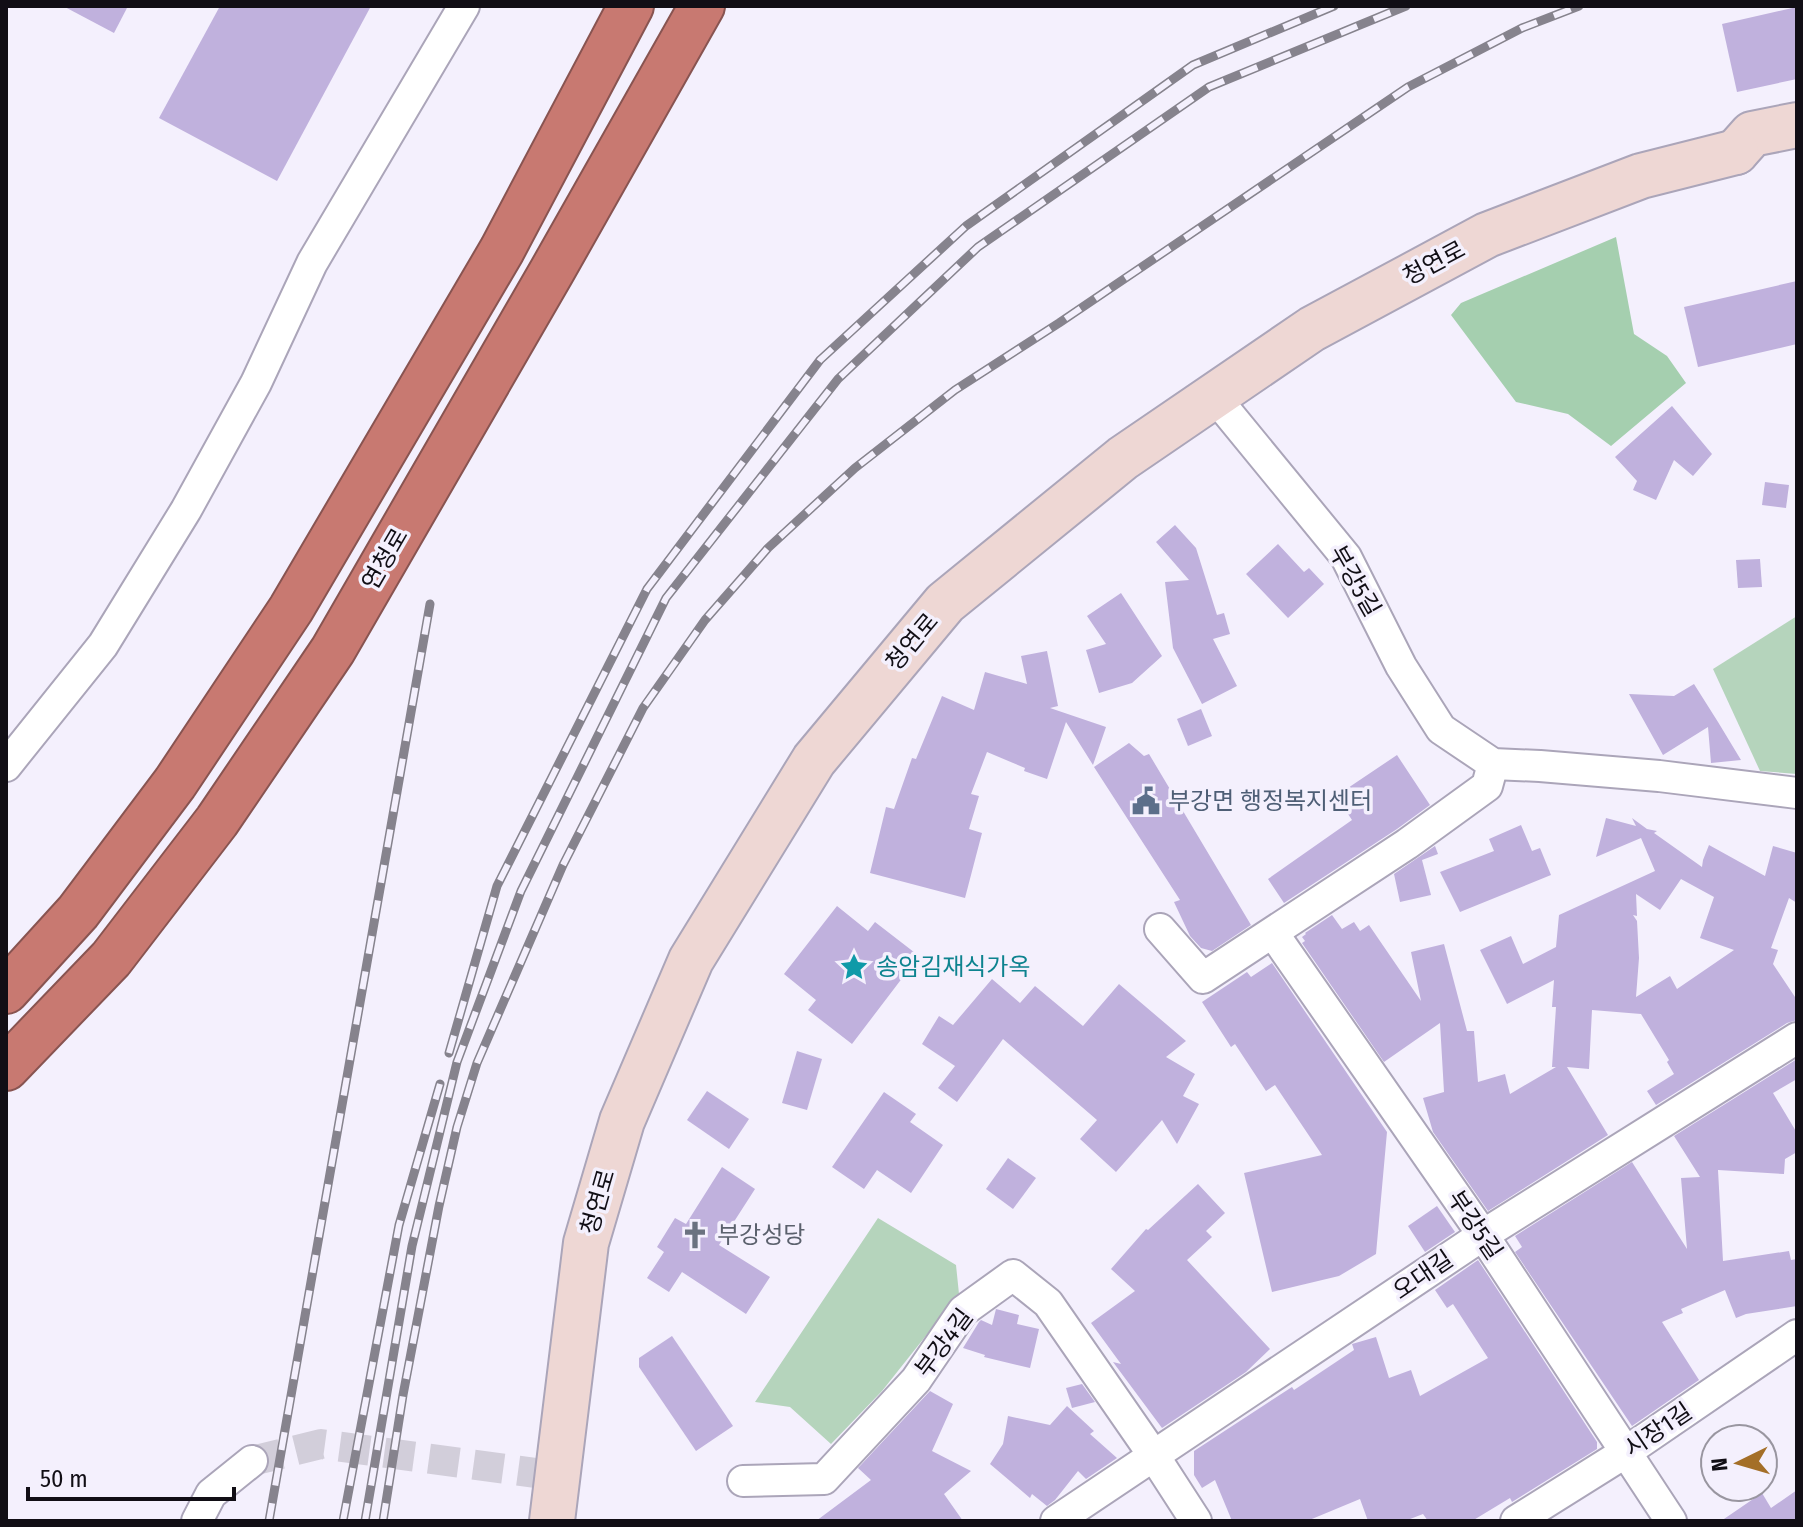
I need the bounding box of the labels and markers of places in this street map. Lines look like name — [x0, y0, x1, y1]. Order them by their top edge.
public building icon: 부강면 행정복지센터 — [1131, 786, 1161, 816]
place label: 부강면 행정복지센터 — [1168, 787, 1372, 815]
place icon: 송암김재식가옥 — [839, 952, 869, 982]
place label: 송암김재식가옥 — [876, 953, 1031, 981]
church icon: 부강성당 — [680, 1220, 710, 1250]
place label: 부강성당 — [717, 1221, 805, 1249]

